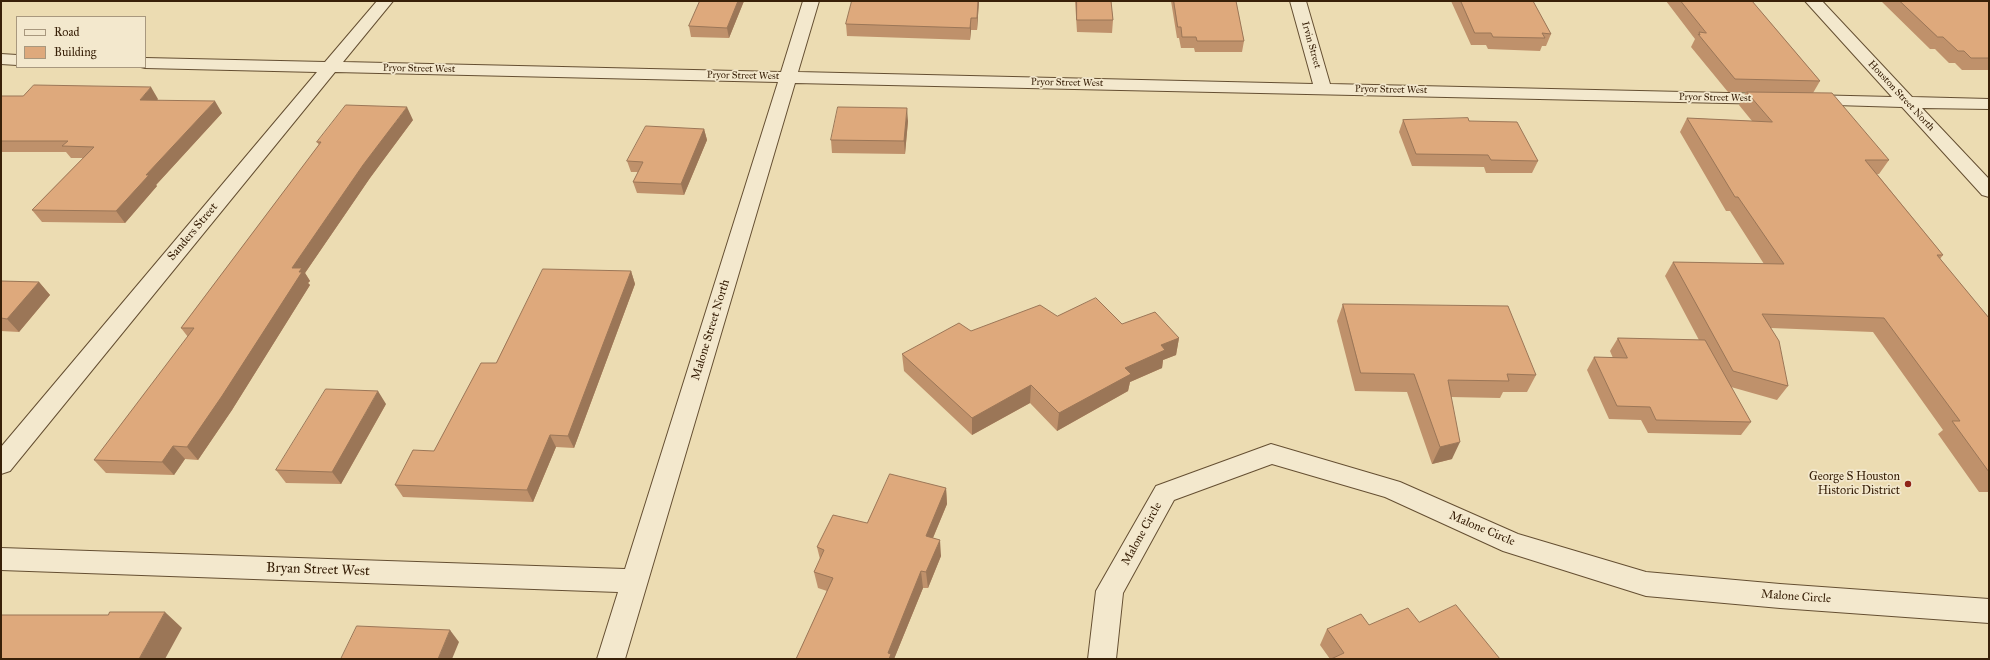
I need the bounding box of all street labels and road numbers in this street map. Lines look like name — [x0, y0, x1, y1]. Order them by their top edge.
street label: Irvin Street — [1299, 20, 1323, 70]
street label: Houston Street North — [1865, 58, 1937, 134]
street label: Pryor Street West — [383, 62, 455, 76]
street label: Pryor Street West — [707, 69, 779, 83]
street label: Pryor Street West — [1031, 76, 1103, 90]
street label: Pryor Street West — [1355, 83, 1427, 97]
street label: Pryor Street West — [1679, 91, 1751, 105]
street label: Sanders Street — [165, 200, 221, 264]
street label: Malone Street North — [689, 278, 733, 382]
street label: Malone Circle — [1119, 500, 1165, 568]
street label: Malone Circle — [1447, 509, 1517, 549]
street label: Bryan Street West — [266, 560, 370, 580]
street label: Malone Circle — [1761, 587, 1831, 607]

